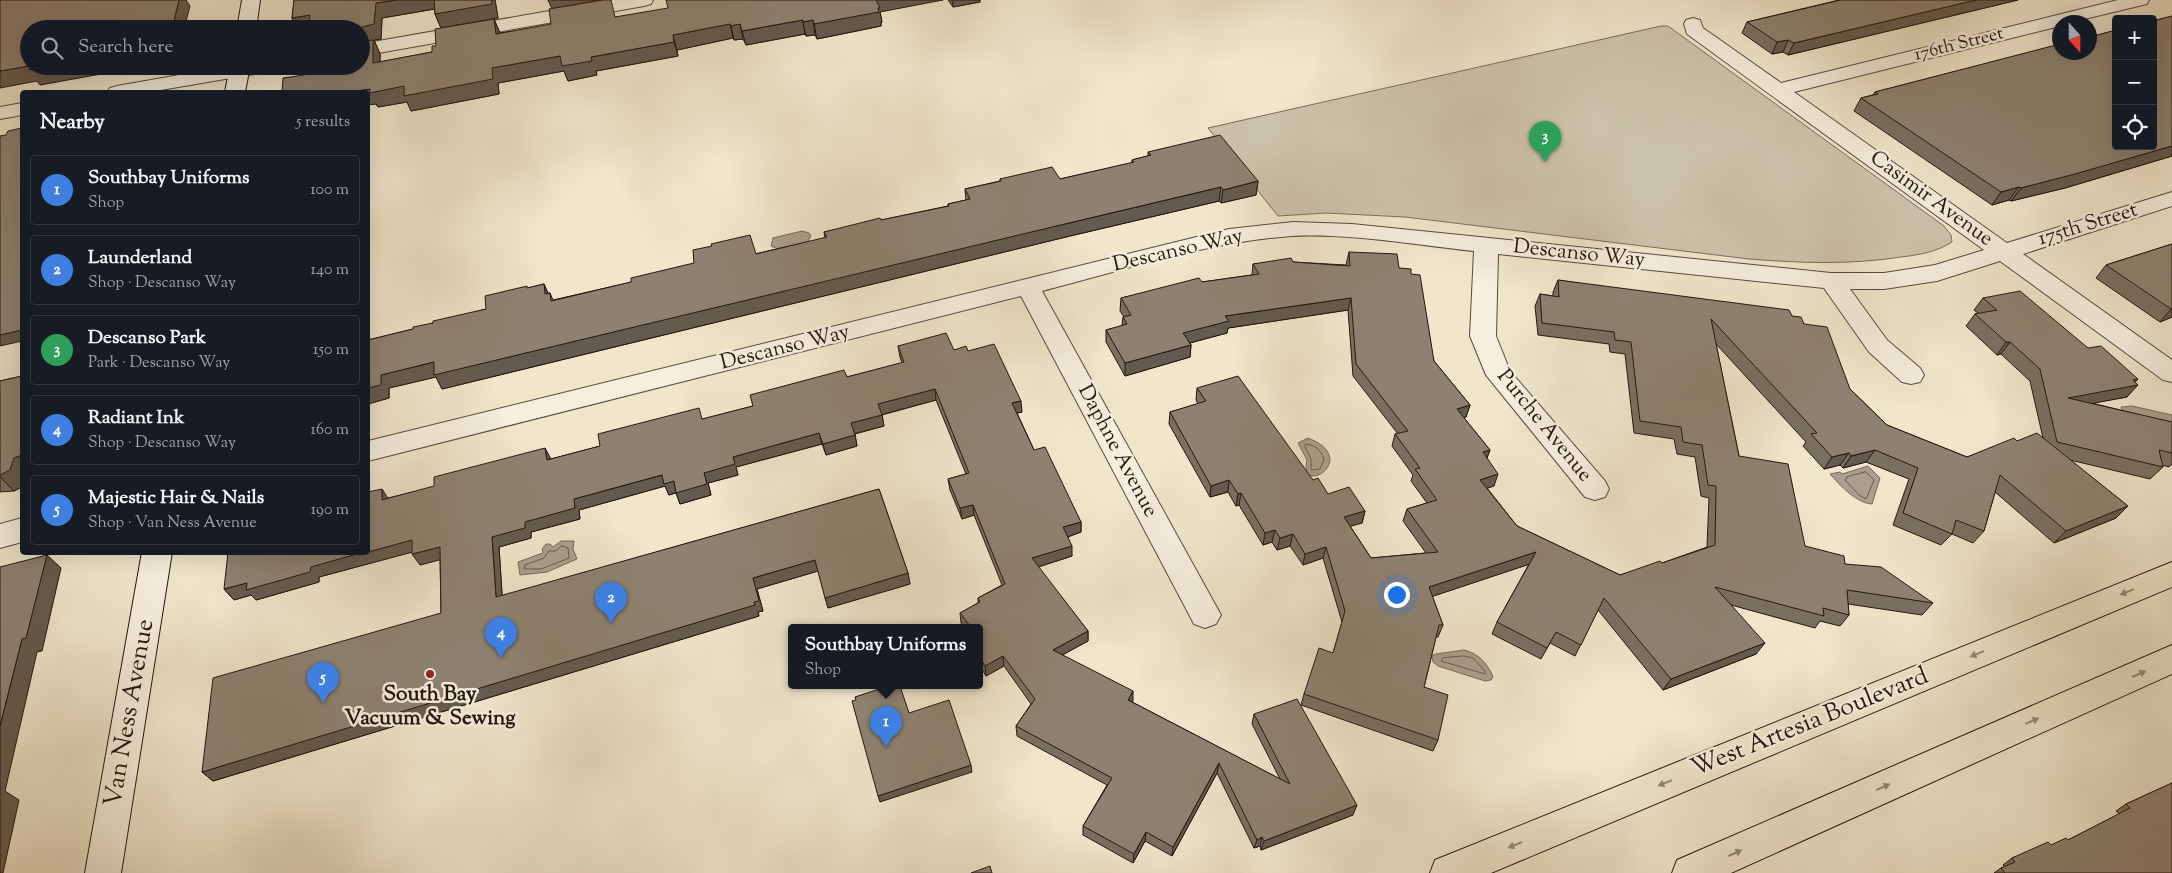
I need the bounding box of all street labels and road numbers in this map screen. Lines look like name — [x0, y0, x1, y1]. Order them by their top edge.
street label: 176th Street — [1912, 21, 2006, 69]
street label: Casimir Avenue — [1863, 144, 1999, 254]
street label: 175th Street — [2034, 196, 2142, 254]
street label: Descanso Way — [1110, 221, 1246, 281]
street label: Descanso Way — [1512, 232, 1647, 276]
street label: Descanso Way — [717, 317, 853, 379]
street label: Purche Avenue — [1489, 363, 1599, 489]
street label: Daphne Avenue — [1069, 379, 1165, 523]
street label: Van Ness Avenue — [96, 616, 164, 810]
street label: West Artesia Boulevard — [1686, 659, 1934, 787]

